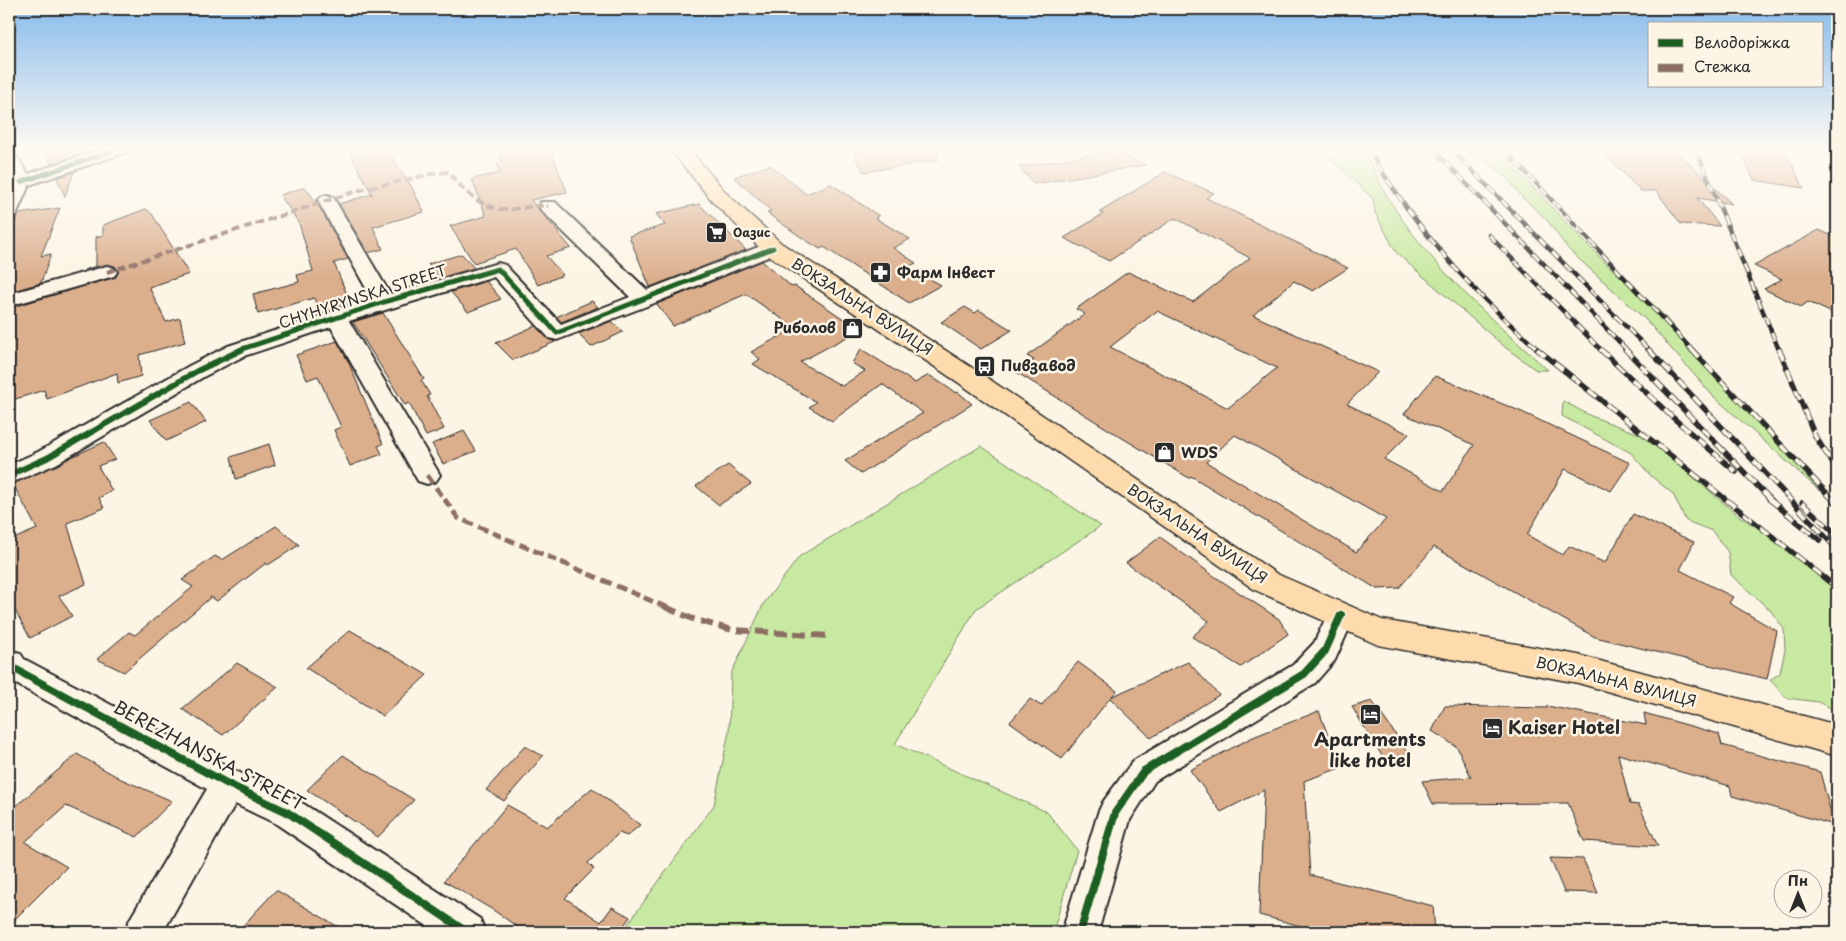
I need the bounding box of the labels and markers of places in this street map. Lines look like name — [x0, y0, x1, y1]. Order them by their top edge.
supermarket icon: Оазис — [705, 221, 729, 245]
place label: Оазис — [733, 223, 771, 241]
place label: Фарм Інвест — [897, 260, 996, 283]
pharmacy icon: Фарм Інвест — [869, 261, 893, 285]
place label: Риболов — [773, 315, 836, 338]
shop icon: Риболов — [840, 316, 864, 340]
place label: Пивзавод — [1001, 353, 1075, 376]
bus stop icon: Пивзавод — [973, 354, 997, 378]
place label: WDS — [1181, 440, 1218, 463]
shop icon: WDS — [1153, 441, 1177, 465]
hotel icon: Apartments like hotel — [1358, 703, 1382, 727]
place label: Kaiser Hotel — [1508, 713, 1620, 740]
hotel icon: Kaiser Hotel — [1480, 716, 1504, 740]
place label: Apartments like hotel — [1314, 725, 1426, 773]

